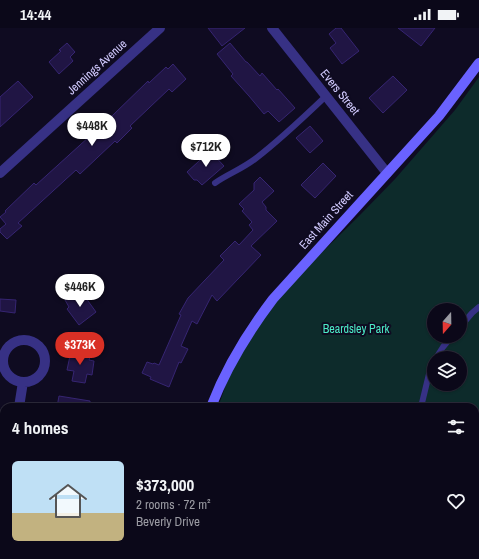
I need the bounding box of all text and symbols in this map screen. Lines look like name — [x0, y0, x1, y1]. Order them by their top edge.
text: 14:44 — [20, 4, 51, 25]
street label: Jennings Avenue — [64, 36, 130, 98]
street label: Evers Street — [317, 66, 363, 118]
pin: $448K — [64, 113, 120, 147]
text: $448K — [76, 117, 108, 134]
pin: $712K — [178, 134, 234, 168]
text: $712K — [190, 138, 222, 155]
street label: East Main Street — [296, 187, 357, 253]
pin: $446K — [52, 274, 108, 308]
text: $446K — [64, 278, 96, 295]
north arrow — [427, 303, 467, 343]
map controls — [427, 303, 467, 391]
park label: Beardsley Park — [323, 321, 389, 337]
pin: $373K — [52, 332, 108, 366]
text: $373K — [64, 336, 96, 353]
button: layers — [427, 351, 467, 391]
text: 4 homes — [12, 416, 69, 439]
icon: filters — [445, 416, 467, 438]
text: $373,000 — [136, 473, 194, 496]
icon: home — [44, 477, 92, 525]
icon: heart — [445, 490, 467, 512]
text: 2 rooms · 72 m² — [136, 496, 211, 513]
text: Beverly Drive — [136, 513, 200, 530]

